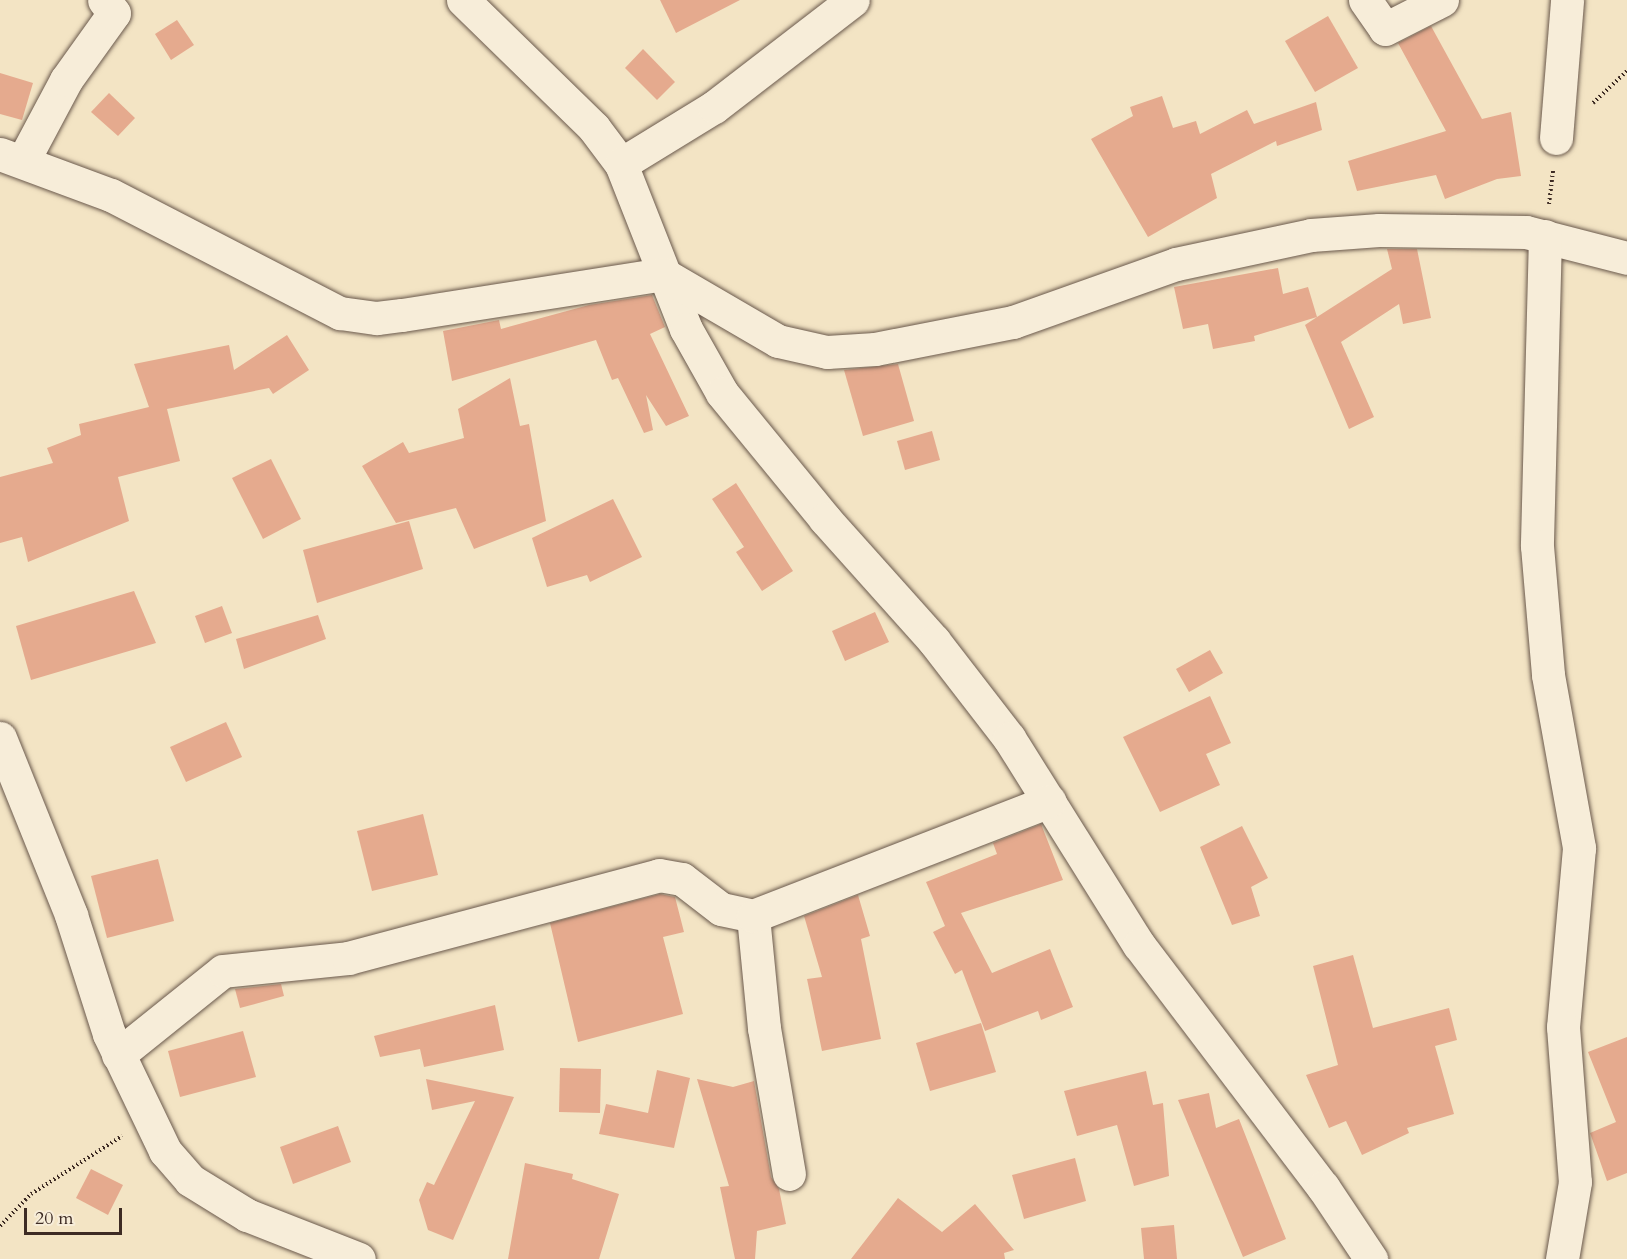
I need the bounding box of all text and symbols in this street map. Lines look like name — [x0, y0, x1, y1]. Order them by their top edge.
scale bar — [27, 1196, 124, 1234]
text: 20 m — [35, 1206, 74, 1231]

